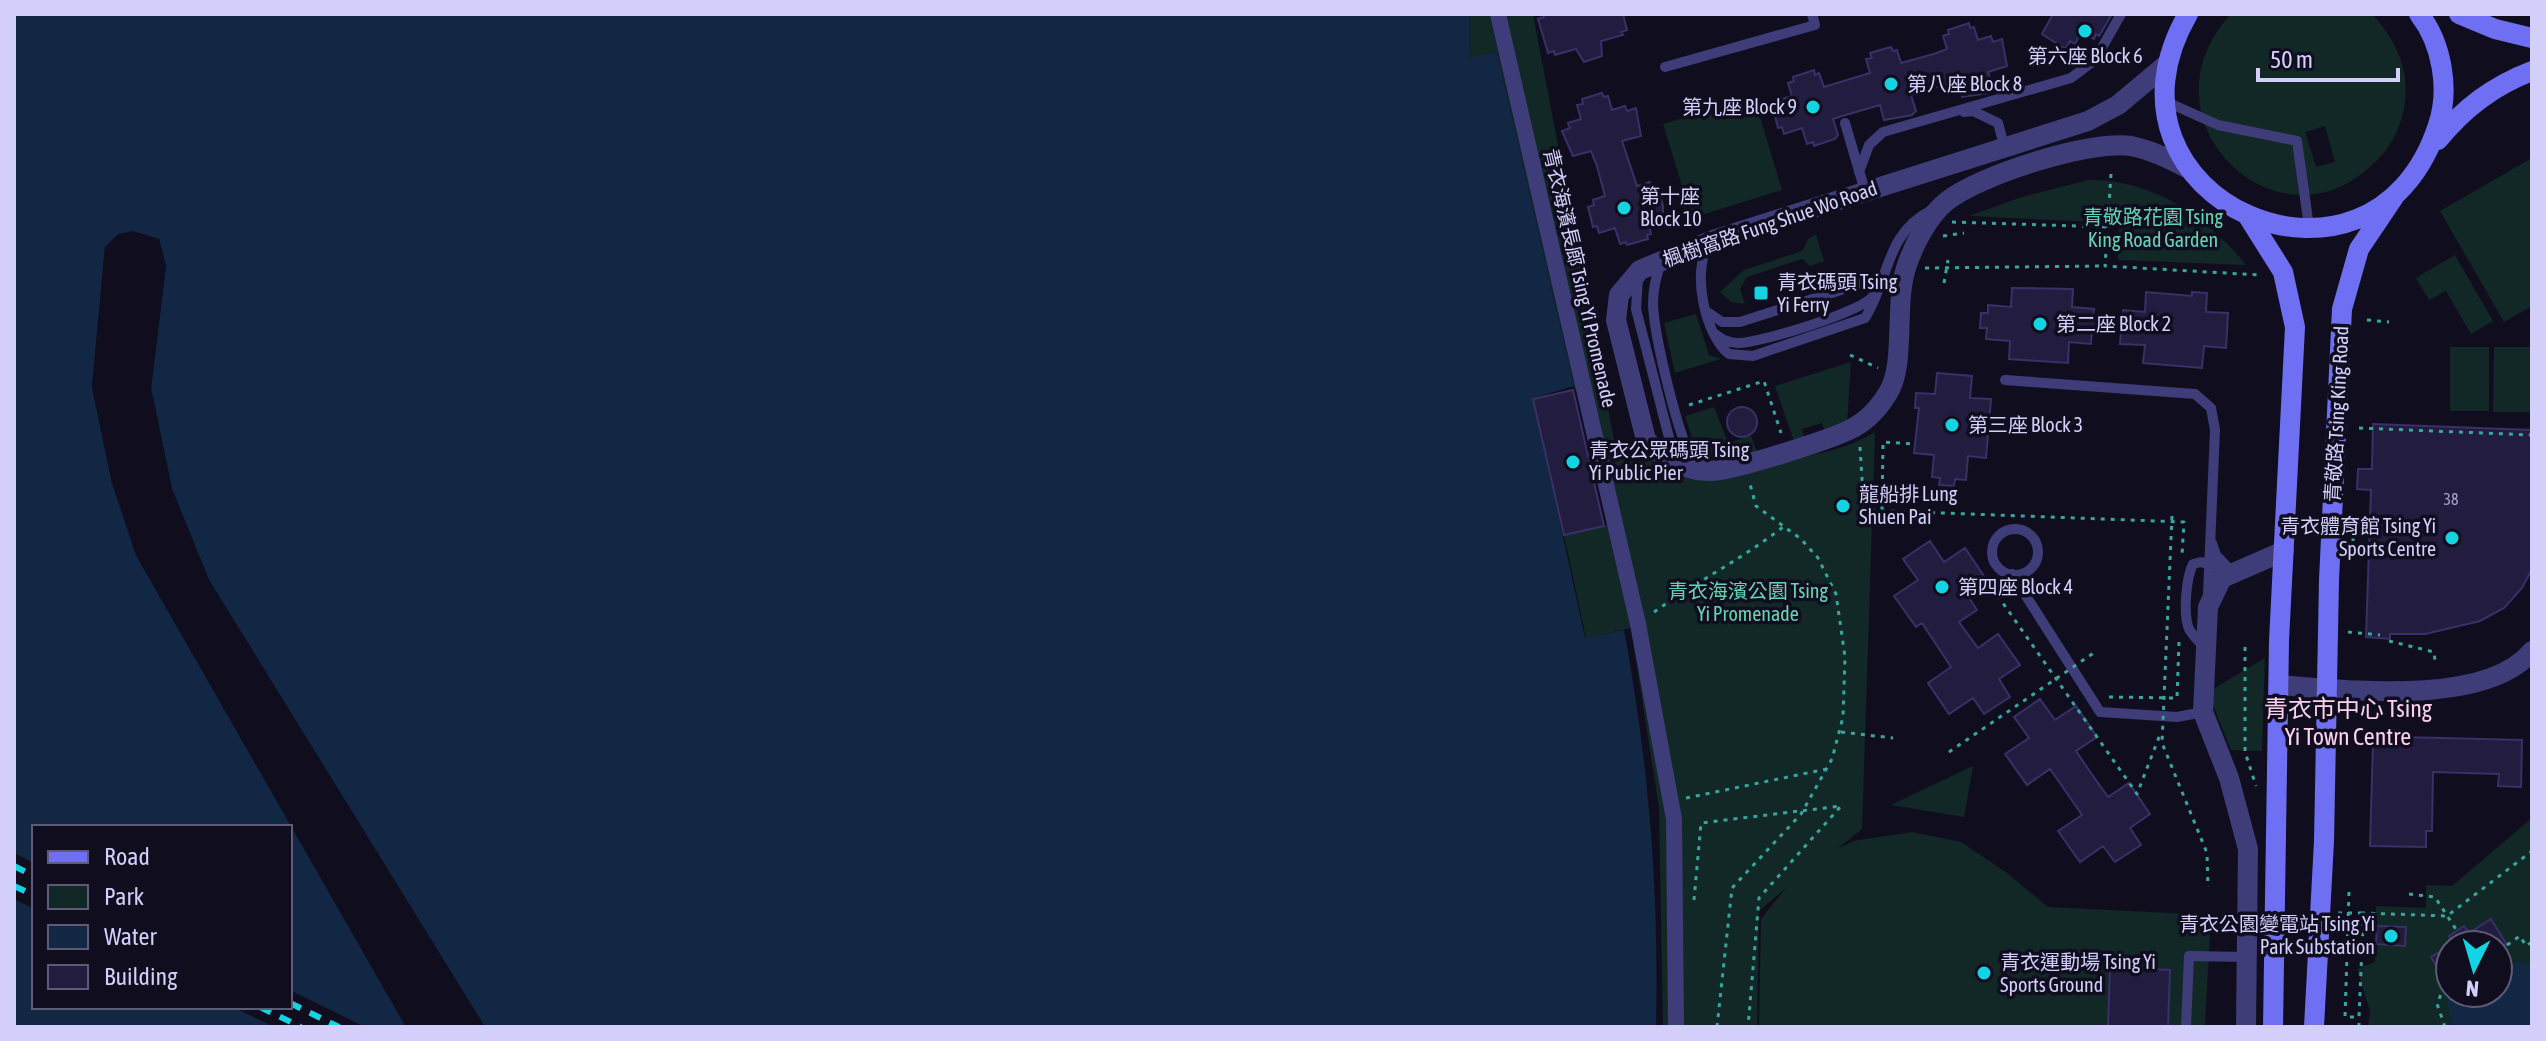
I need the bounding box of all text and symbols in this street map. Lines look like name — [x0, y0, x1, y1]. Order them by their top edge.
marker: 第六座 Block 6 — [2076, 22, 2094, 40]
scale bar — [2258, 32, 2398, 82]
place label: 第六座 Block 6 — [2027, 44, 2143, 67]
text: 50 m — [2270, 46, 2313, 73]
place label: 第八座 Block 8 — [1907, 72, 2022, 95]
marker: 第八座 Block 8 — [1882, 75, 1900, 93]
place label: 第九座 Block 9 — [1682, 95, 1797, 118]
marker: 第九座 Block 9 — [1804, 98, 1822, 116]
street label: 青衣海濱長廊 Tsing Yi Promenade — [1539, 146, 1621, 409]
street label: 楓樹窩路 Fung Shue Wo Road — [1660, 176, 1880, 271]
place label: 第十座 Block 10 — [1640, 184, 1702, 230]
marker: 第十座 Block 10 — [1615, 199, 1633, 217]
park label: 青敬路花園 Tsing King Road Garden — [2083, 205, 2224, 251]
place label: 青衣碼頭 Tsing Yi Ferry — [1777, 270, 1898, 316]
marker: 青衣碼頭 Tsing Yi Ferry — [1752, 284, 1770, 302]
place label: 第二座 Block 2 — [2056, 312, 2171, 335]
marker: 第二座 Block 2 — [2031, 315, 2049, 333]
street label: 青敬路 Tsing King Road — [2320, 325, 2353, 503]
place label: 第三座 Block 3 — [1968, 413, 2083, 436]
marker: 第三座 Block 3 — [1943, 416, 1961, 434]
place label: 青衣公眾碼頭 Tsing Yi Public Pier — [1589, 438, 1750, 484]
marker: 青衣公眾碼頭 Tsing Yi Public Pier — [1564, 453, 1582, 471]
place label: 龍船排 Lung Shuen Pai — [1859, 482, 1958, 528]
house number: 38 — [2443, 490, 2459, 508]
marker: 龍船排 Lung Shuen Pai — [1834, 497, 1852, 515]
place label: 青衣體育館 Tsing Yi Sports Centre — [2280, 514, 2436, 560]
marker: 青衣體育館 Tsing Yi Sports Centre — [2443, 529, 2461, 547]
place label: 第四座 Block 4 — [1958, 575, 2073, 598]
marker: 第四座 Block 4 — [1933, 578, 1951, 596]
park label: 青衣海濱公園 Tsing Yi Promenade — [1668, 579, 1829, 625]
district label: 青衣市中心 Tsing Yi Town Centre — [2264, 695, 2433, 750]
legend — [32, 825, 292, 1009]
text: Road — [104, 843, 150, 870]
text: Park — [104, 883, 145, 910]
place label: 青衣公園變電站 Tsing Yi Park Substation — [2179, 912, 2375, 958]
text: Water — [104, 923, 157, 950]
marker: 青衣公園變電站 Tsing Yi Park Substation — [2382, 927, 2400, 945]
north arrow — [2434, 929, 2514, 1009]
place label: 青衣運動場 Tsing Yi Sports Ground — [2000, 950, 2156, 996]
text: Building — [104, 963, 178, 990]
marker: 青衣運動場 Tsing Yi Sports Ground — [1975, 964, 1993, 982]
text: N — [2465, 975, 2480, 1002]

